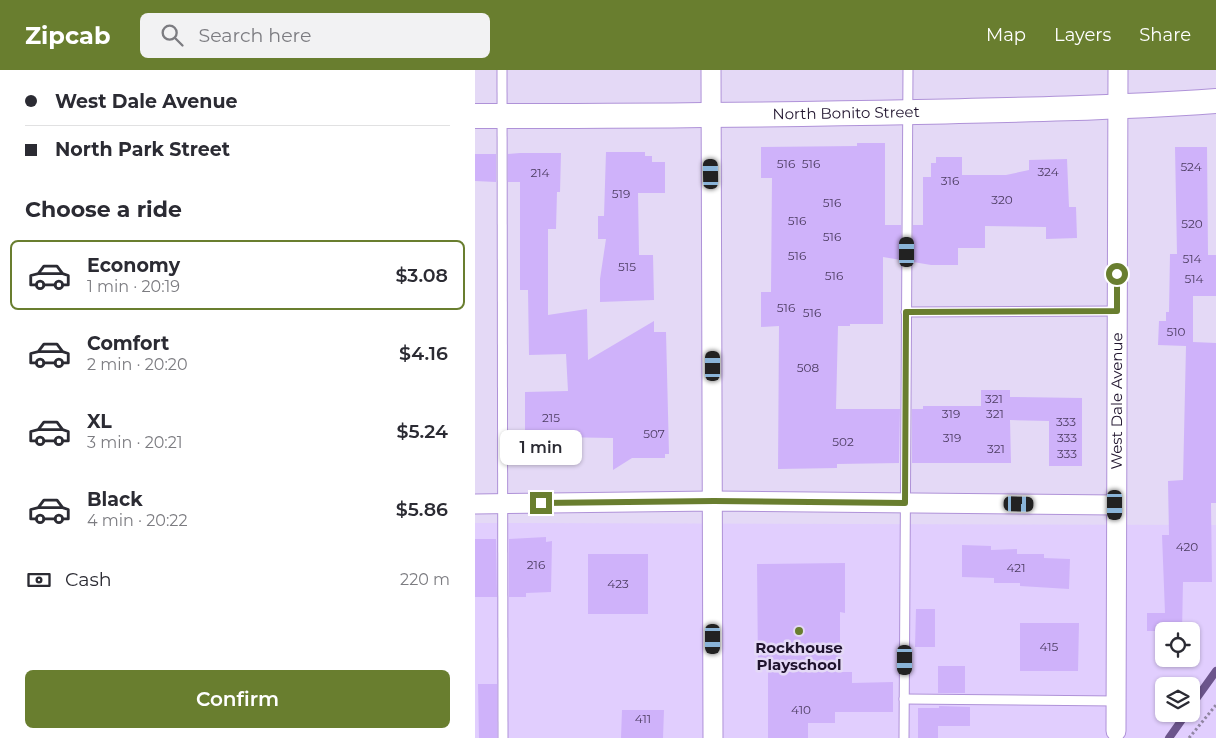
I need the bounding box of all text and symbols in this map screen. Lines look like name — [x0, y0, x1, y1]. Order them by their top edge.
search box — [140, 13, 490, 58]
text: Zipcab — [25, 21, 110, 50]
icon: search — [158, 21, 186, 49]
text: Search here — [198, 24, 311, 47]
text: Map — [986, 24, 1026, 46]
text: Layers — [1054, 24, 1111, 46]
text: Share — [1139, 24, 1191, 46]
text: West Dale Avenue — [55, 90, 238, 113]
street label: North Bonito Street — [772, 102, 920, 123]
text: North Park Street — [55, 138, 230, 161]
house number: 516 — [777, 156, 795, 171]
house number: 516 — [802, 156, 820, 171]
car — [703, 159, 718, 189]
house number: 524 — [1180, 159, 1202, 174]
house number: 324 — [1037, 164, 1059, 179]
house number: 214 — [530, 165, 550, 180]
house number: 316 — [941, 173, 959, 188]
house number: 519 — [612, 186, 630, 201]
house number: 320 — [991, 192, 1013, 207]
house number: 516 — [823, 195, 841, 210]
text: Choose a ride — [25, 196, 182, 223]
house number: 516 — [788, 213, 806, 228]
house number: 520 — [1181, 216, 1203, 231]
house number: 516 — [823, 229, 841, 244]
car — [899, 237, 914, 267]
house number: 516 — [788, 248, 806, 263]
house number: 514 — [1182, 251, 1202, 266]
icon: car — [27, 253, 72, 298]
text: Economy — [87, 254, 180, 277]
house number: 515 — [618, 259, 636, 274]
route start — [1106, 263, 1128, 285]
text: $3.08 — [396, 264, 448, 287]
house number: 516 — [825, 268, 843, 283]
house number: 514 — [1184, 271, 1204, 286]
text: 1 min · 20:19 — [87, 277, 180, 296]
house number: 516 — [777, 300, 795, 315]
house number: 516 — [803, 305, 821, 320]
house number: 510 — [1166, 324, 1186, 339]
icon: car — [27, 331, 72, 376]
text: Comfort — [87, 332, 169, 355]
street label: West Dale Avenue — [1107, 332, 1126, 470]
text: $4.16 — [399, 342, 448, 365]
car — [705, 351, 720, 381]
text: 2 min · 20:20 — [87, 355, 187, 374]
house number: 508 — [797, 360, 820, 375]
house number: 321 — [985, 391, 1003, 406]
house number: 319 — [942, 406, 960, 421]
house number: 321 — [986, 406, 1004, 421]
icon: car — [27, 409, 72, 454]
text: XL — [87, 410, 112, 433]
house number: 215 — [542, 410, 560, 425]
house number: 333 — [1056, 414, 1076, 429]
text: $5.24 — [396, 420, 448, 443]
house number: 507 — [643, 426, 665, 441]
callout: 1 min — [500, 430, 582, 466]
house number: 319 — [943, 430, 961, 445]
house number: 333 — [1057, 430, 1077, 445]
text: 3 min · 20:21 — [87, 433, 183, 452]
house number: 502 — [832, 434, 854, 449]
text: 1 min — [520, 438, 562, 457]
house number: 321 — [987, 441, 1005, 456]
house number: 333 — [1057, 446, 1077, 461]
icon: car — [27, 487, 72, 532]
text: Black — [87, 488, 143, 511]
car — [1107, 490, 1122, 520]
route end — [530, 492, 552, 514]
car — [1003, 496, 1034, 512]
text: $5.86 — [396, 498, 448, 521]
text: 4 min · 20:22 — [87, 511, 188, 530]
house number: 420 — [1176, 539, 1198, 554]
house number: 216 — [527, 557, 545, 572]
house number: 421 — [1006, 560, 1026, 575]
icon: cash — [25, 566, 53, 594]
text: Cash — [65, 568, 112, 591]
text: 220 m — [400, 570, 450, 589]
house number: 423 — [607, 576, 629, 591]
map controls — [1155, 622, 1200, 722]
button: locate — [1155, 622, 1200, 667]
car — [705, 624, 720, 654]
marker: Rockhouse Playschool — [793, 625, 805, 637]
place label: Rockhouse Playschool — [755, 638, 843, 674]
house number: 415 — [1040, 639, 1059, 654]
car — [897, 645, 912, 675]
button: Confirm — [25, 670, 450, 728]
button: layers — [1155, 677, 1200, 722]
house number: 410 — [791, 702, 811, 717]
house number: 411 — [635, 711, 651, 726]

